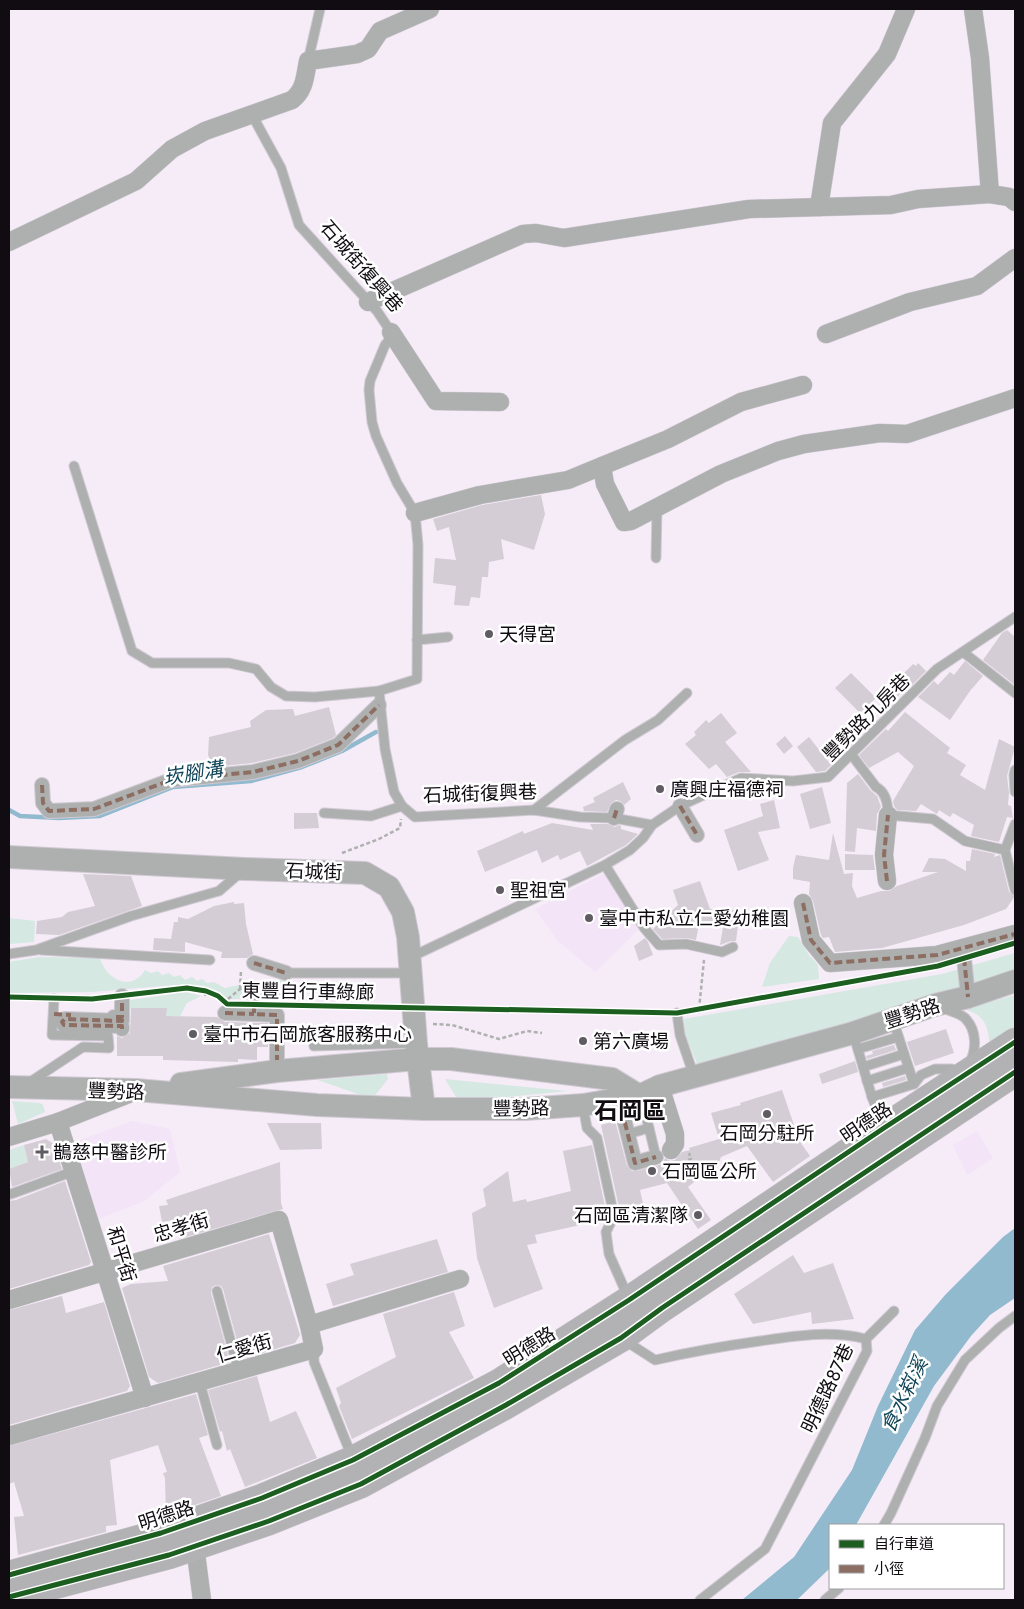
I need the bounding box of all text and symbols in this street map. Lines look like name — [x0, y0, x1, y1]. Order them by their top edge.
street label: 石城街復興巷 — [314, 214, 409, 318]
place label: 天得宮 — [499, 621, 556, 648]
marker: 天得宮 — [483, 628, 495, 640]
street label: 豐勢路九房巷 — [816, 667, 916, 767]
water label: 崁腳溝 — [161, 754, 228, 793]
place label: 廣興庄福德祠 — [670, 776, 784, 803]
street label: 石城街復興巷 — [423, 778, 537, 809]
marker: 廣興庄福德祠 — [654, 783, 666, 795]
street label: 石城街 — [285, 857, 343, 886]
place label: 聖祖宮 — [510, 877, 567, 904]
marker: 聖祖宮 — [494, 884, 506, 896]
place label: 臺中市私立仁愛幼稚園 — [599, 905, 789, 932]
marker: 臺中市私立仁愛幼稚園 — [583, 912, 595, 924]
street label: 東豐自行車綠廊 — [241, 977, 375, 1006]
street label: 豐勢路 — [881, 992, 943, 1035]
place label: 臺中市石岡旅客服務中心 — [203, 1021, 412, 1048]
marker: 臺中市石岡旅客服務中心 — [187, 1028, 199, 1040]
place label: 第六廣場 — [593, 1028, 669, 1055]
marker: 第六廣場 — [577, 1035, 589, 1047]
street label: 豐勢路 — [87, 1077, 145, 1106]
district label: 石岡區 — [594, 1093, 666, 1128]
street label: 豐勢路 — [492, 1095, 550, 1122]
street label: 明德路 — [835, 1095, 897, 1150]
marker: 石岡分駐所 — [761, 1108, 773, 1120]
place label: 石岡分駐所 — [719, 1120, 815, 1147]
place label: 鵲慈中醫診所 — [53, 1139, 167, 1166]
marker: 鵲慈中醫診所 — [35, 1145, 49, 1159]
place label: 石岡區公所 — [662, 1158, 757, 1185]
marker: 石岡區公所 — [646, 1165, 658, 1177]
place label: 石岡區清潔隊 — [574, 1202, 688, 1229]
street label: 忠孝街 — [150, 1206, 212, 1249]
marker: 石岡區清潔隊 — [692, 1209, 704, 1221]
street label: 和平街 — [100, 1223, 143, 1285]
street label: 明德路 — [498, 1320, 561, 1373]
street label: 仁愛街 — [213, 1328, 275, 1369]
street label: 明德路87巷 — [795, 1339, 860, 1437]
water label: 食水嵙溪 — [874, 1350, 936, 1438]
street label: 明德路 — [135, 1494, 197, 1537]
legend — [829, 1524, 1004, 1589]
text: 自行車道 — [874, 1533, 934, 1555]
text: 小徑 — [874, 1558, 904, 1580]

